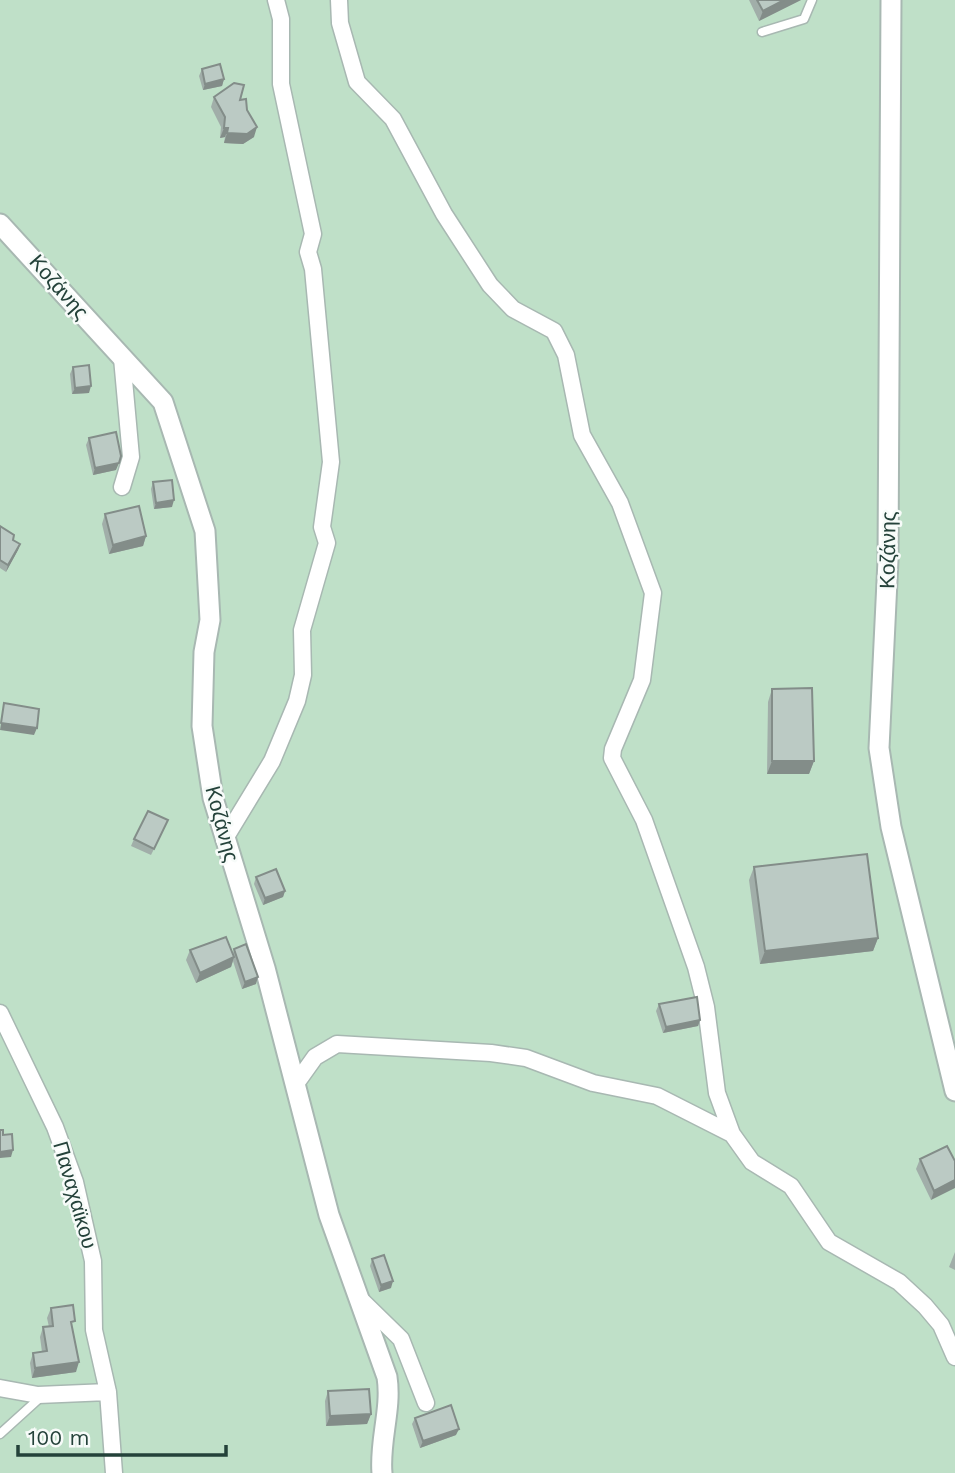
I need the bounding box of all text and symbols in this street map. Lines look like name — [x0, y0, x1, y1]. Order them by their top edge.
street label: Κοζάνης — [24, 249, 94, 324]
street label: Κοζάνης — [874, 511, 901, 589]
street label: Κοζάνης — [200, 783, 245, 865]
street label: Παναχαϊκου — [48, 1138, 103, 1251]
scale bar — [18, 1414, 226, 1458]
text: 100 m — [28, 1425, 90, 1450]

